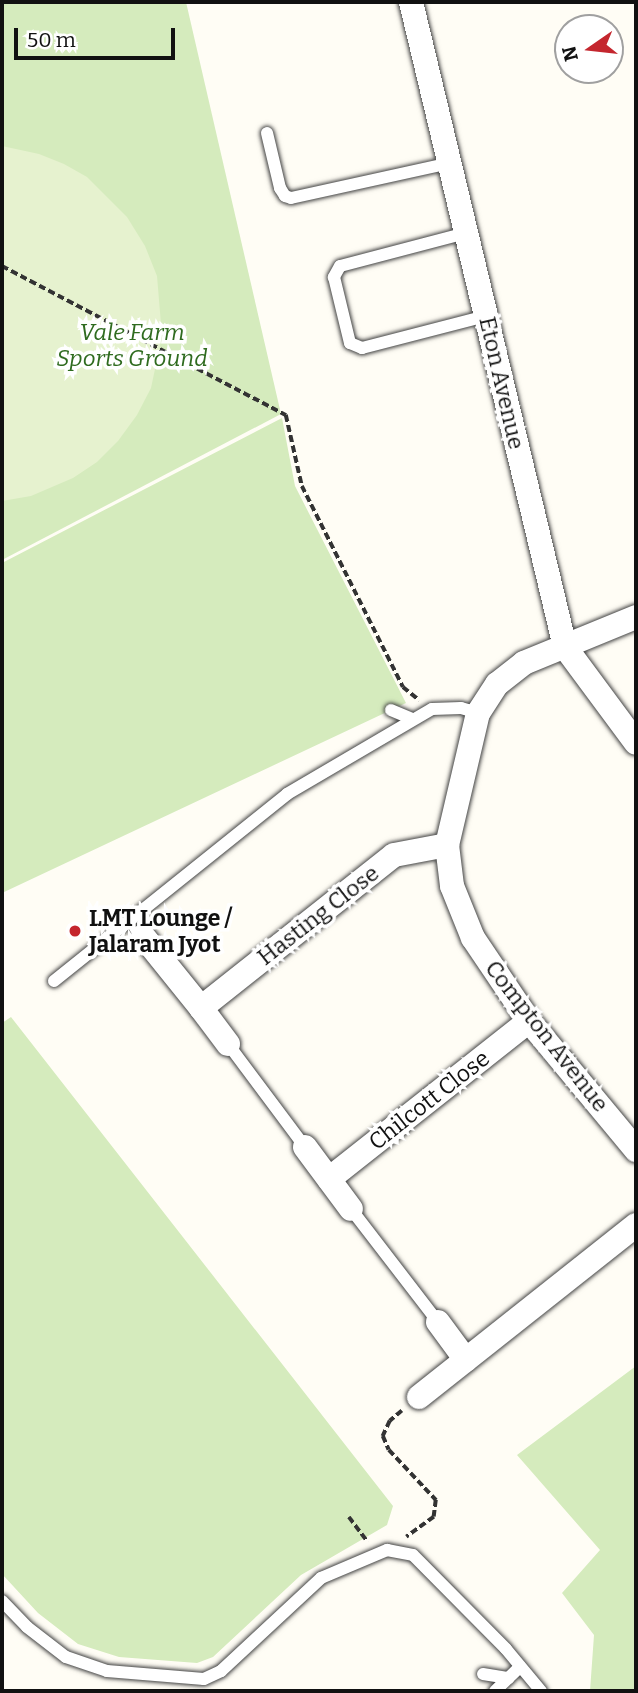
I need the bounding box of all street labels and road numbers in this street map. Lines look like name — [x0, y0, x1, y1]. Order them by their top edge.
street label: Eton Avenue — [473, 314, 531, 452]
street label: Hasting Close — [252, 859, 384, 971]
street label: Compton Avenue — [479, 955, 615, 1117]
street label: Chilcott Close — [363, 1044, 495, 1156]

